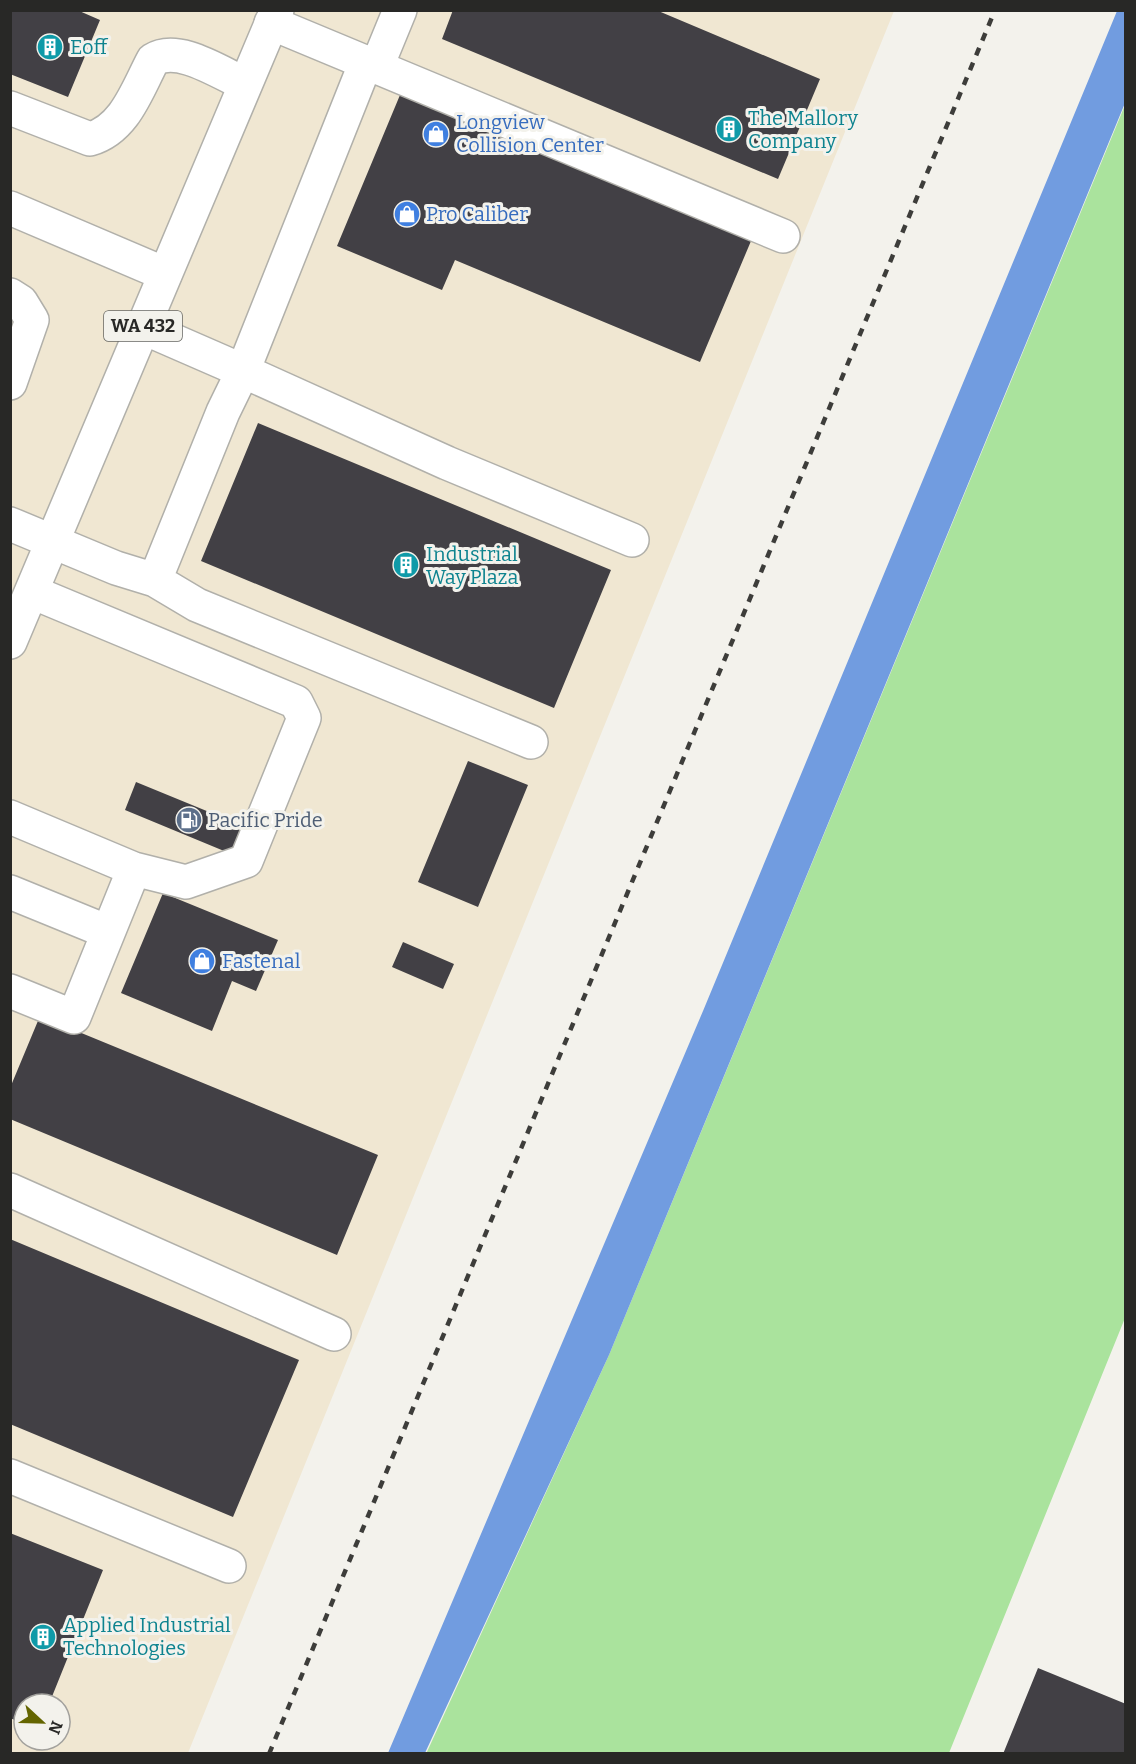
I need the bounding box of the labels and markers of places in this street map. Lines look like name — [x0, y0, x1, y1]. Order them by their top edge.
building icon: Eoff — [35, 32, 65, 62]
place label: Eoff — [70, 35, 109, 59]
place label: The Mallory Company — [748, 106, 858, 153]
place label: Longview Collision Center — [456, 110, 604, 157]
building icon: The Mallory Company — [714, 114, 744, 144]
shop icon: Longview Collision Center — [421, 119, 451, 149]
shop icon: Pro Caliber — [392, 199, 422, 229]
place label: Pro Caliber — [426, 202, 528, 226]
place label: Industrial Way Plaza — [426, 542, 518, 589]
building icon: Industrial Way Plaza — [391, 550, 421, 580]
fuel station icon: Pacific Pride — [174, 805, 204, 835]
place label: Pacific Pride — [208, 808, 323, 832]
shop icon: Fastenal — [187, 946, 217, 976]
place label: Fastenal — [222, 949, 301, 973]
place label: Applied Industrial Technologies — [63, 1613, 231, 1660]
building icon: Applied Industrial Technologies — [28, 1622, 58, 1652]

